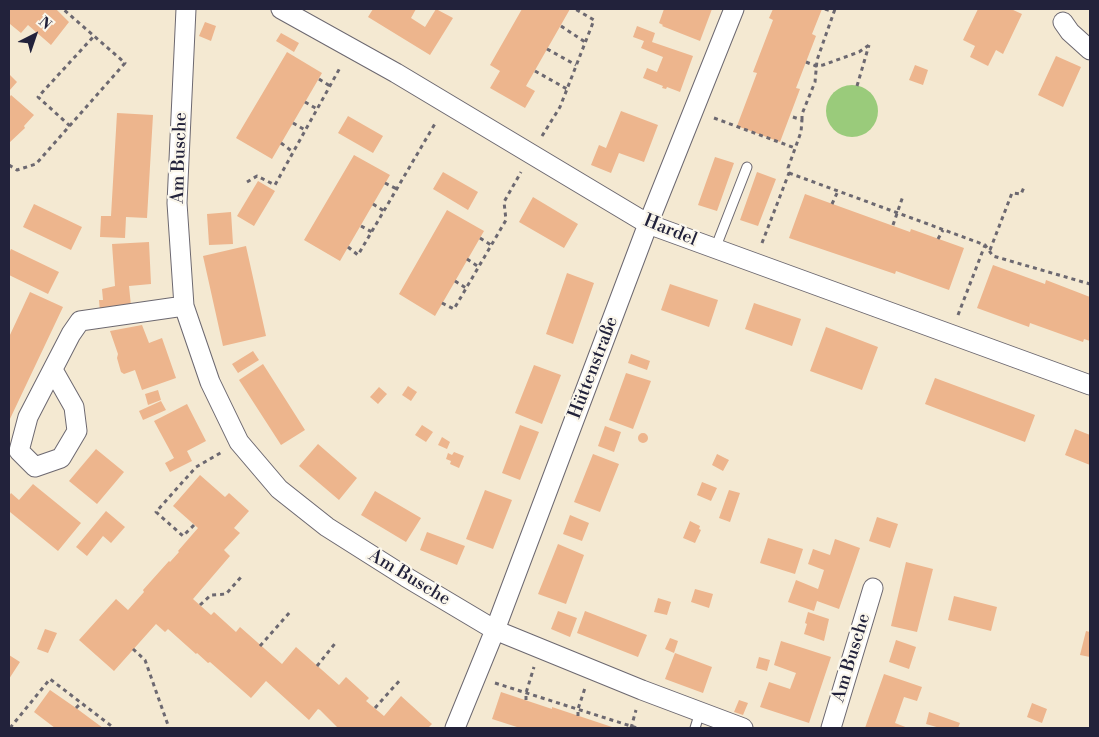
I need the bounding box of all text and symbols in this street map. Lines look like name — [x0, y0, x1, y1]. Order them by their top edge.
north arrow — [10, 10, 60, 60]
text: N — [35, 13, 55, 34]
street label: Am Busche — [168, 112, 192, 204]
street label: Hardel — [640, 211, 700, 251]
street label: Hüttenstraße — [565, 314, 623, 422]
street label: Am Busche — [364, 545, 454, 611]
street label: Am Busche — [828, 611, 876, 705]

